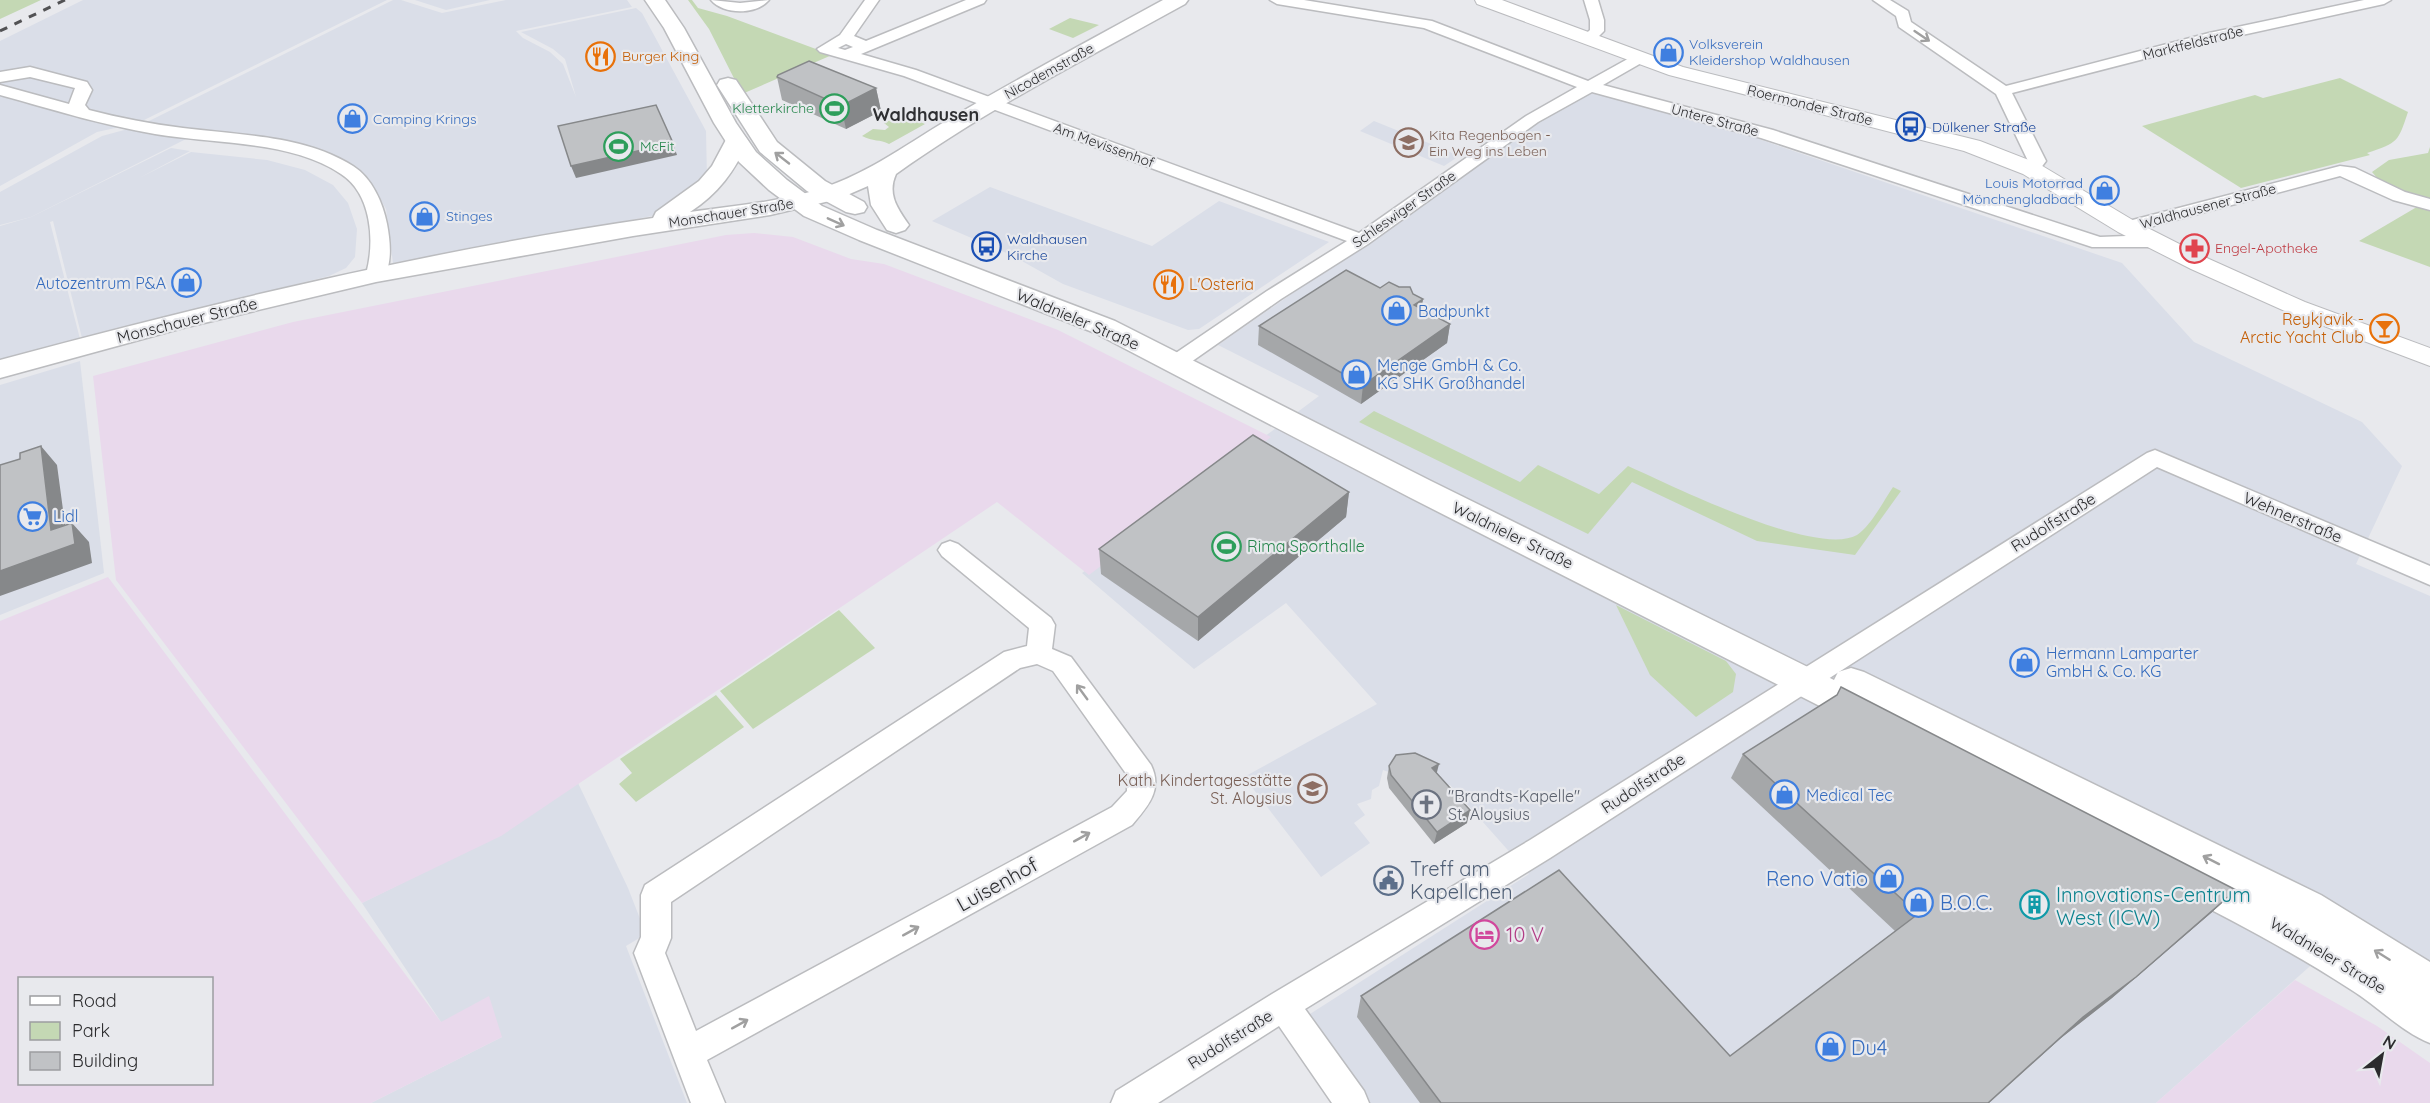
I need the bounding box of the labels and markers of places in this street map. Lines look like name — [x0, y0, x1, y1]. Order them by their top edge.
place label: Volksverein Kleidershop Waldhausen — [1689, 35, 1850, 69]
shop icon: Volksverein Kleidershop Waldhausen — [1652, 36, 1684, 68]
restaurant icon: Burger King — [585, 40, 617, 72]
place label: Burger King — [622, 47, 699, 65]
sports icon: Kletterkirche — [819, 92, 851, 124]
place label: Kletterkirche — [732, 99, 814, 117]
shop icon: Camping Krings — [336, 103, 368, 135]
place label: Camping Krings — [373, 110, 477, 128]
bus stop icon: Dülkener Straße — [1895, 111, 1927, 143]
place label: Dülkener Straße — [1932, 118, 2036, 136]
place label: Kita Regenbogen - Ein Weg ins Leben — [1429, 126, 1551, 160]
school or university icon: Kita Regenbogen - Ein Weg ins Leben — [1392, 127, 1424, 159]
sports icon: McFit — [603, 130, 635, 162]
place label: McFit — [640, 137, 675, 155]
place label: Louis Motorrad Mönchengladbach — [1963, 174, 2083, 208]
shop icon: Louis Motorrad Mönchengladbach — [2088, 175, 2120, 207]
shop icon: Stinges — [409, 200, 441, 232]
place label: Stinges — [446, 207, 493, 225]
place label: Waldhausen Kirche — [1007, 230, 1087, 264]
bus stop icon: Waldhausen Kirche — [970, 231, 1002, 263]
pharmacy icon: Engel-Apotheke — [2178, 232, 2210, 264]
place label: Engel-Apotheke — [2215, 239, 2318, 257]
shop icon: Autozentrum P&A — [171, 267, 203, 299]
restaurant icon: L'Osteria — [1152, 268, 1184, 300]
place label: Autozentrum P&A — [36, 273, 166, 293]
place label: L'Osteria — [1189, 274, 1254, 294]
shop icon: Badpunkt — [1381, 295, 1413, 327]
place label: Badpunkt — [1418, 301, 1490, 321]
place label: Reykjavik - Arctic Yacht Club — [2240, 309, 2364, 347]
bar icon: Reykjavik - Arctic Yacht Club — [2369, 312, 2401, 344]
place label: Menge GmbH & Co. KG SHK Großhandel — [1377, 355, 1525, 393]
shop icon: Menge GmbH & Co. KG SHK Großhandel — [1340, 358, 1372, 390]
supermarket icon: Lidl — [16, 500, 48, 532]
place label: Lidl — [53, 506, 78, 526]
sports icon: Rima Sporthalle — [1210, 530, 1242, 562]
place label: Rima Sporthalle — [1247, 536, 1365, 556]
place label: Hermann Lamparter GmbH & Co. KG — [2046, 643, 2199, 681]
shop icon: Hermann Lamparter GmbH & Co. KG — [2009, 646, 2041, 678]
place label: Kath. Kindertagesstätte St. Aloysius — [1118, 770, 1292, 808]
school or university icon: Kath. Kindertagesstätte St. Aloysius — [1297, 773, 1329, 805]
shop icon: Medical Tec — [1769, 779, 1801, 811]
place label: Medical Tec — [1806, 785, 1893, 805]
place label: "Brandts-Kapelle" St. Aloysius — [1448, 786, 1580, 824]
church icon: "Brandts-Kapelle" St. Aloysius — [1411, 789, 1443, 821]
place label: Treff am Kapellchen — [1410, 856, 1513, 904]
shop icon: Reno Vatio — [1873, 862, 1905, 894]
public building icon: Treff am Kapellchen — [1373, 864, 1405, 896]
place label: Reno Vatio — [1766, 866, 1868, 891]
place label: Innovations-Centrum West (ICW) — [2056, 882, 2251, 930]
shop icon: B.O.C. — [1903, 886, 1935, 918]
building icon: Innovations-Centrum West (ICW) — [2019, 889, 2051, 921]
place label: B.O.C. — [1940, 890, 1992, 915]
hotel icon: 10 V — [1469, 918, 1501, 950]
place label: 10 V — [1506, 922, 1544, 947]
shop icon: Du4 — [1814, 1031, 1846, 1063]
place label: Du4 — [1851, 1035, 1887, 1060]

